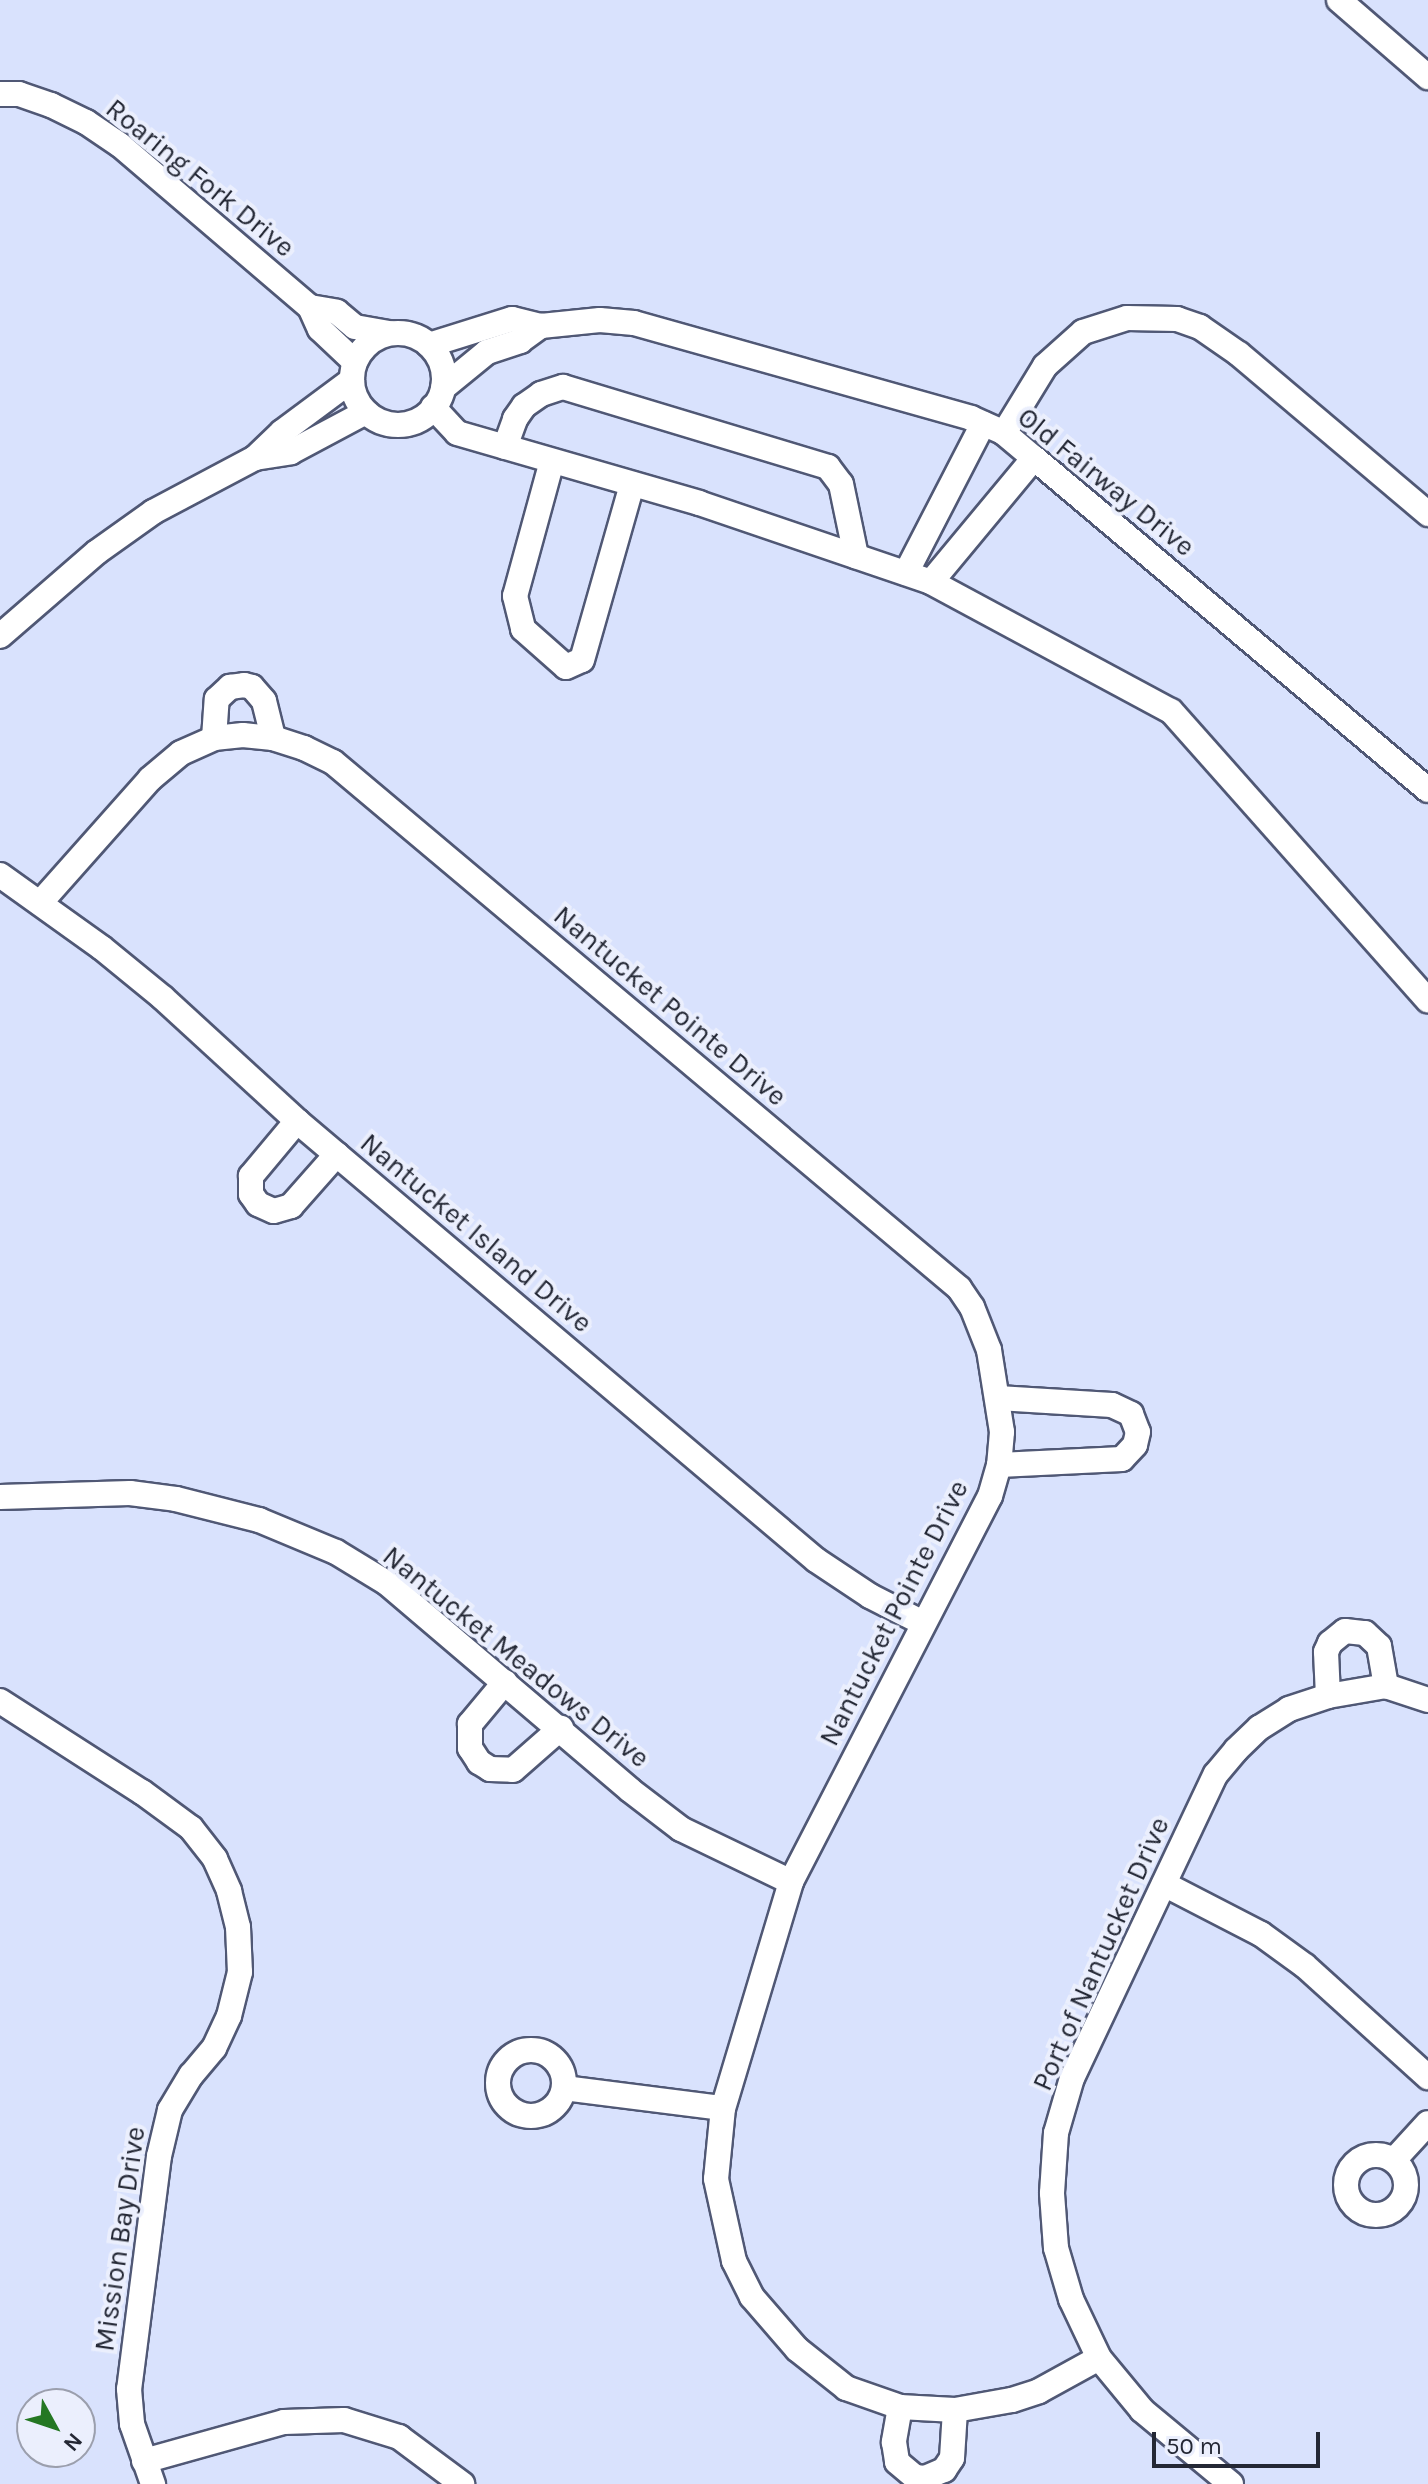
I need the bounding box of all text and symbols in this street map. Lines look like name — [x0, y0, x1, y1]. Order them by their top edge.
street label: Roaring Fork Drive — [99, 92, 301, 264]
street label: Old Fairway Drive — [1011, 400, 1201, 564]
street label: Nantucket Pointe Drive — [547, 899, 793, 1113]
street label: Nantucket Island Drive — [353, 1126, 599, 1340]
street label: Nantucket Pointe Drive — [812, 1475, 976, 1751]
street label: Nantucket Meadows Drive — [376, 1539, 656, 1775]
street label: Port of Nantucket Drive — [1026, 1812, 1176, 2096]
street label: Mission Bay Drive — [88, 2124, 152, 2354]
north arrow — [16, 2388, 96, 2468]
scale bar — [1156, 2416, 1324, 2466]
text: N — [58, 2428, 88, 2457]
text: 50 m — [1166, 2432, 1222, 2460]

